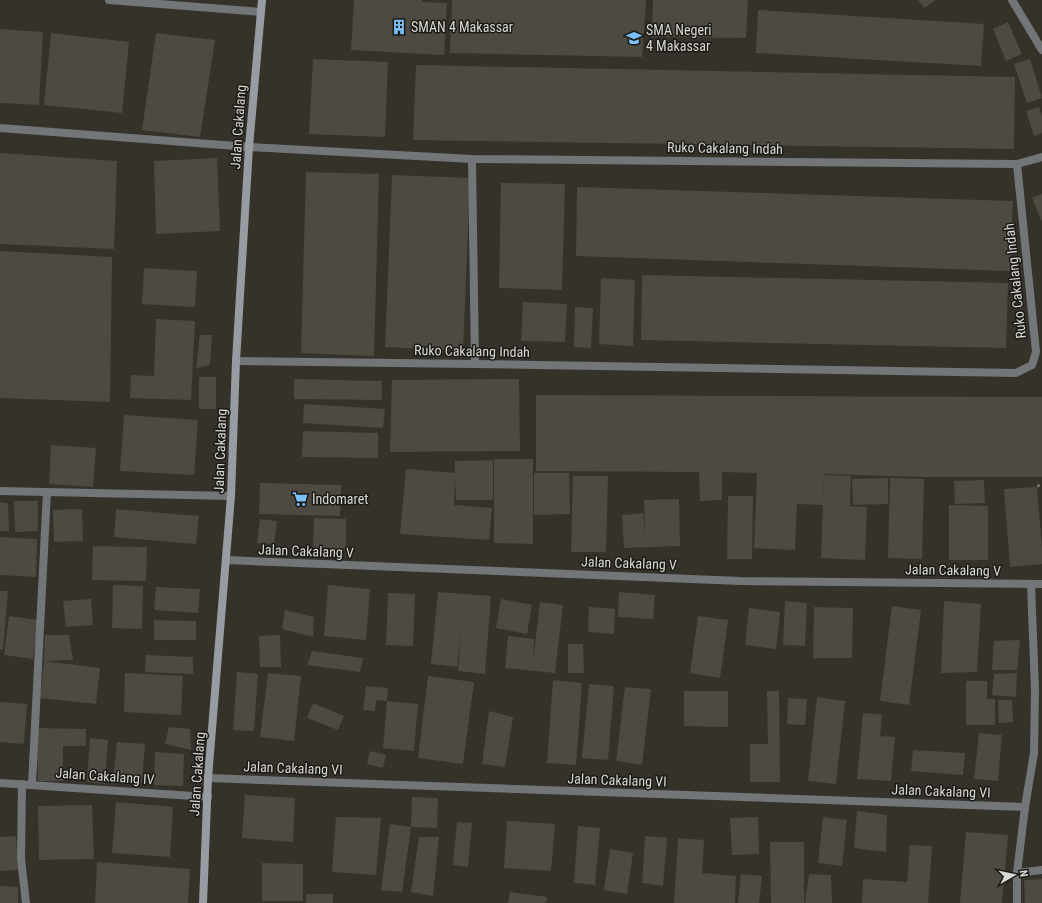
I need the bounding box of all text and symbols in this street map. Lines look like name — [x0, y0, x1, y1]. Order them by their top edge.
building icon: SMAN 4 Makassar — [390, 18, 408, 36]
place label: SMAN 4 Makassar — [411, 19, 513, 35]
place label: SMA Negeri 4 Makassar — [646, 22, 711, 54]
school or university icon: SMA Negeri 4 Makassar — [625, 29, 643, 47]
street label: Jalan Cakalang — [227, 84, 249, 170]
street label: Ruko Cakalang Indah — [667, 139, 783, 157]
street label: Ruko Cakalang Indah — [1001, 223, 1029, 339]
street label: Ruko Cakalang Indah — [414, 342, 530, 360]
street label: Jalan Cakalang — [211, 408, 229, 494]
supermarket icon: Indomaret — [291, 490, 309, 508]
place label: Indomaret — [312, 491, 368, 507]
street label: Jalan Cakalang V — [258, 541, 354, 561]
street label: Jalan Cakalang V — [581, 553, 677, 573]
street label: Jalan Cakalang V — [905, 561, 1001, 579]
street label: Jalan Cakalang — [186, 731, 208, 817]
street label: Jalan Cakalang VI — [243, 758, 343, 778]
street label: Jalan Cakalang IV — [55, 765, 155, 787]
street label: Jalan Cakalang VI — [567, 770, 667, 790]
street label: Jalan Cakalang VI — [891, 781, 991, 801]
north arrow — [994, 855, 1034, 895]
text: N — [1016, 869, 1030, 878]

